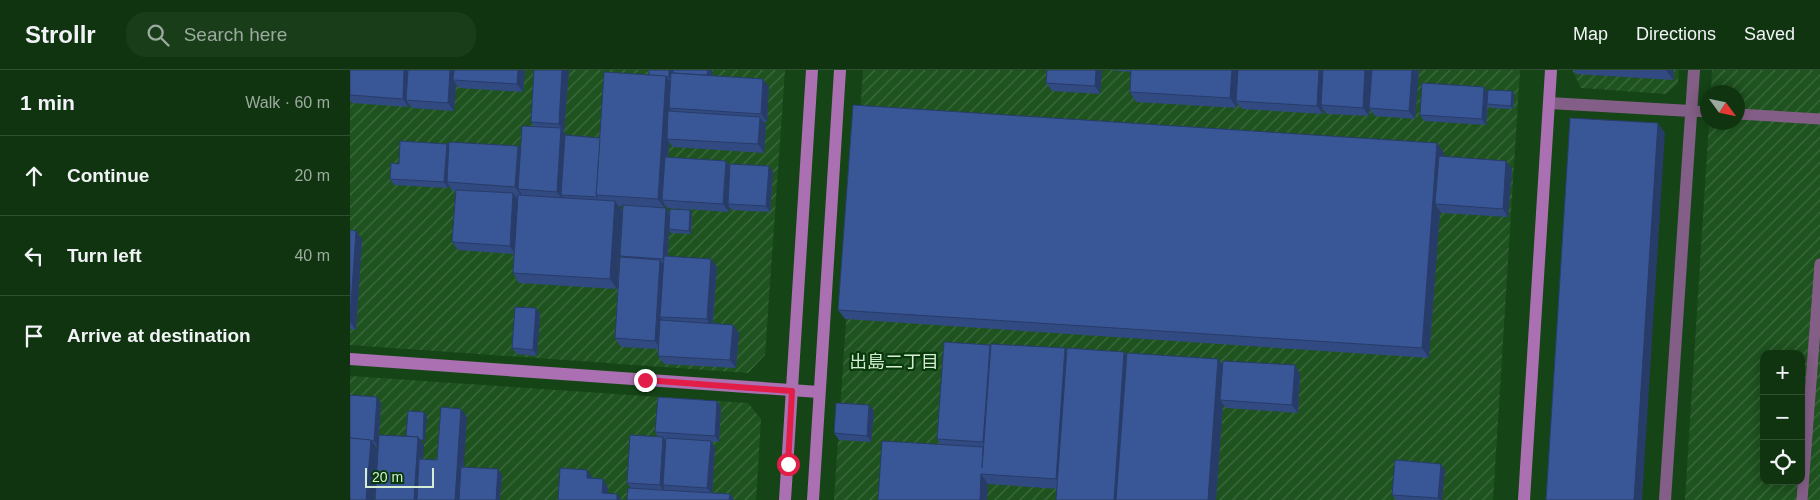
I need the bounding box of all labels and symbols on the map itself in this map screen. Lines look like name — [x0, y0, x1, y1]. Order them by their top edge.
north arrow — [1700, 85, 1745, 130]
district label: 出島二丁目 — [849, 352, 939, 372]
route end — [634, 369, 657, 392]
route start — [777, 453, 800, 476]
scale bar — [365, 465, 434, 488]

